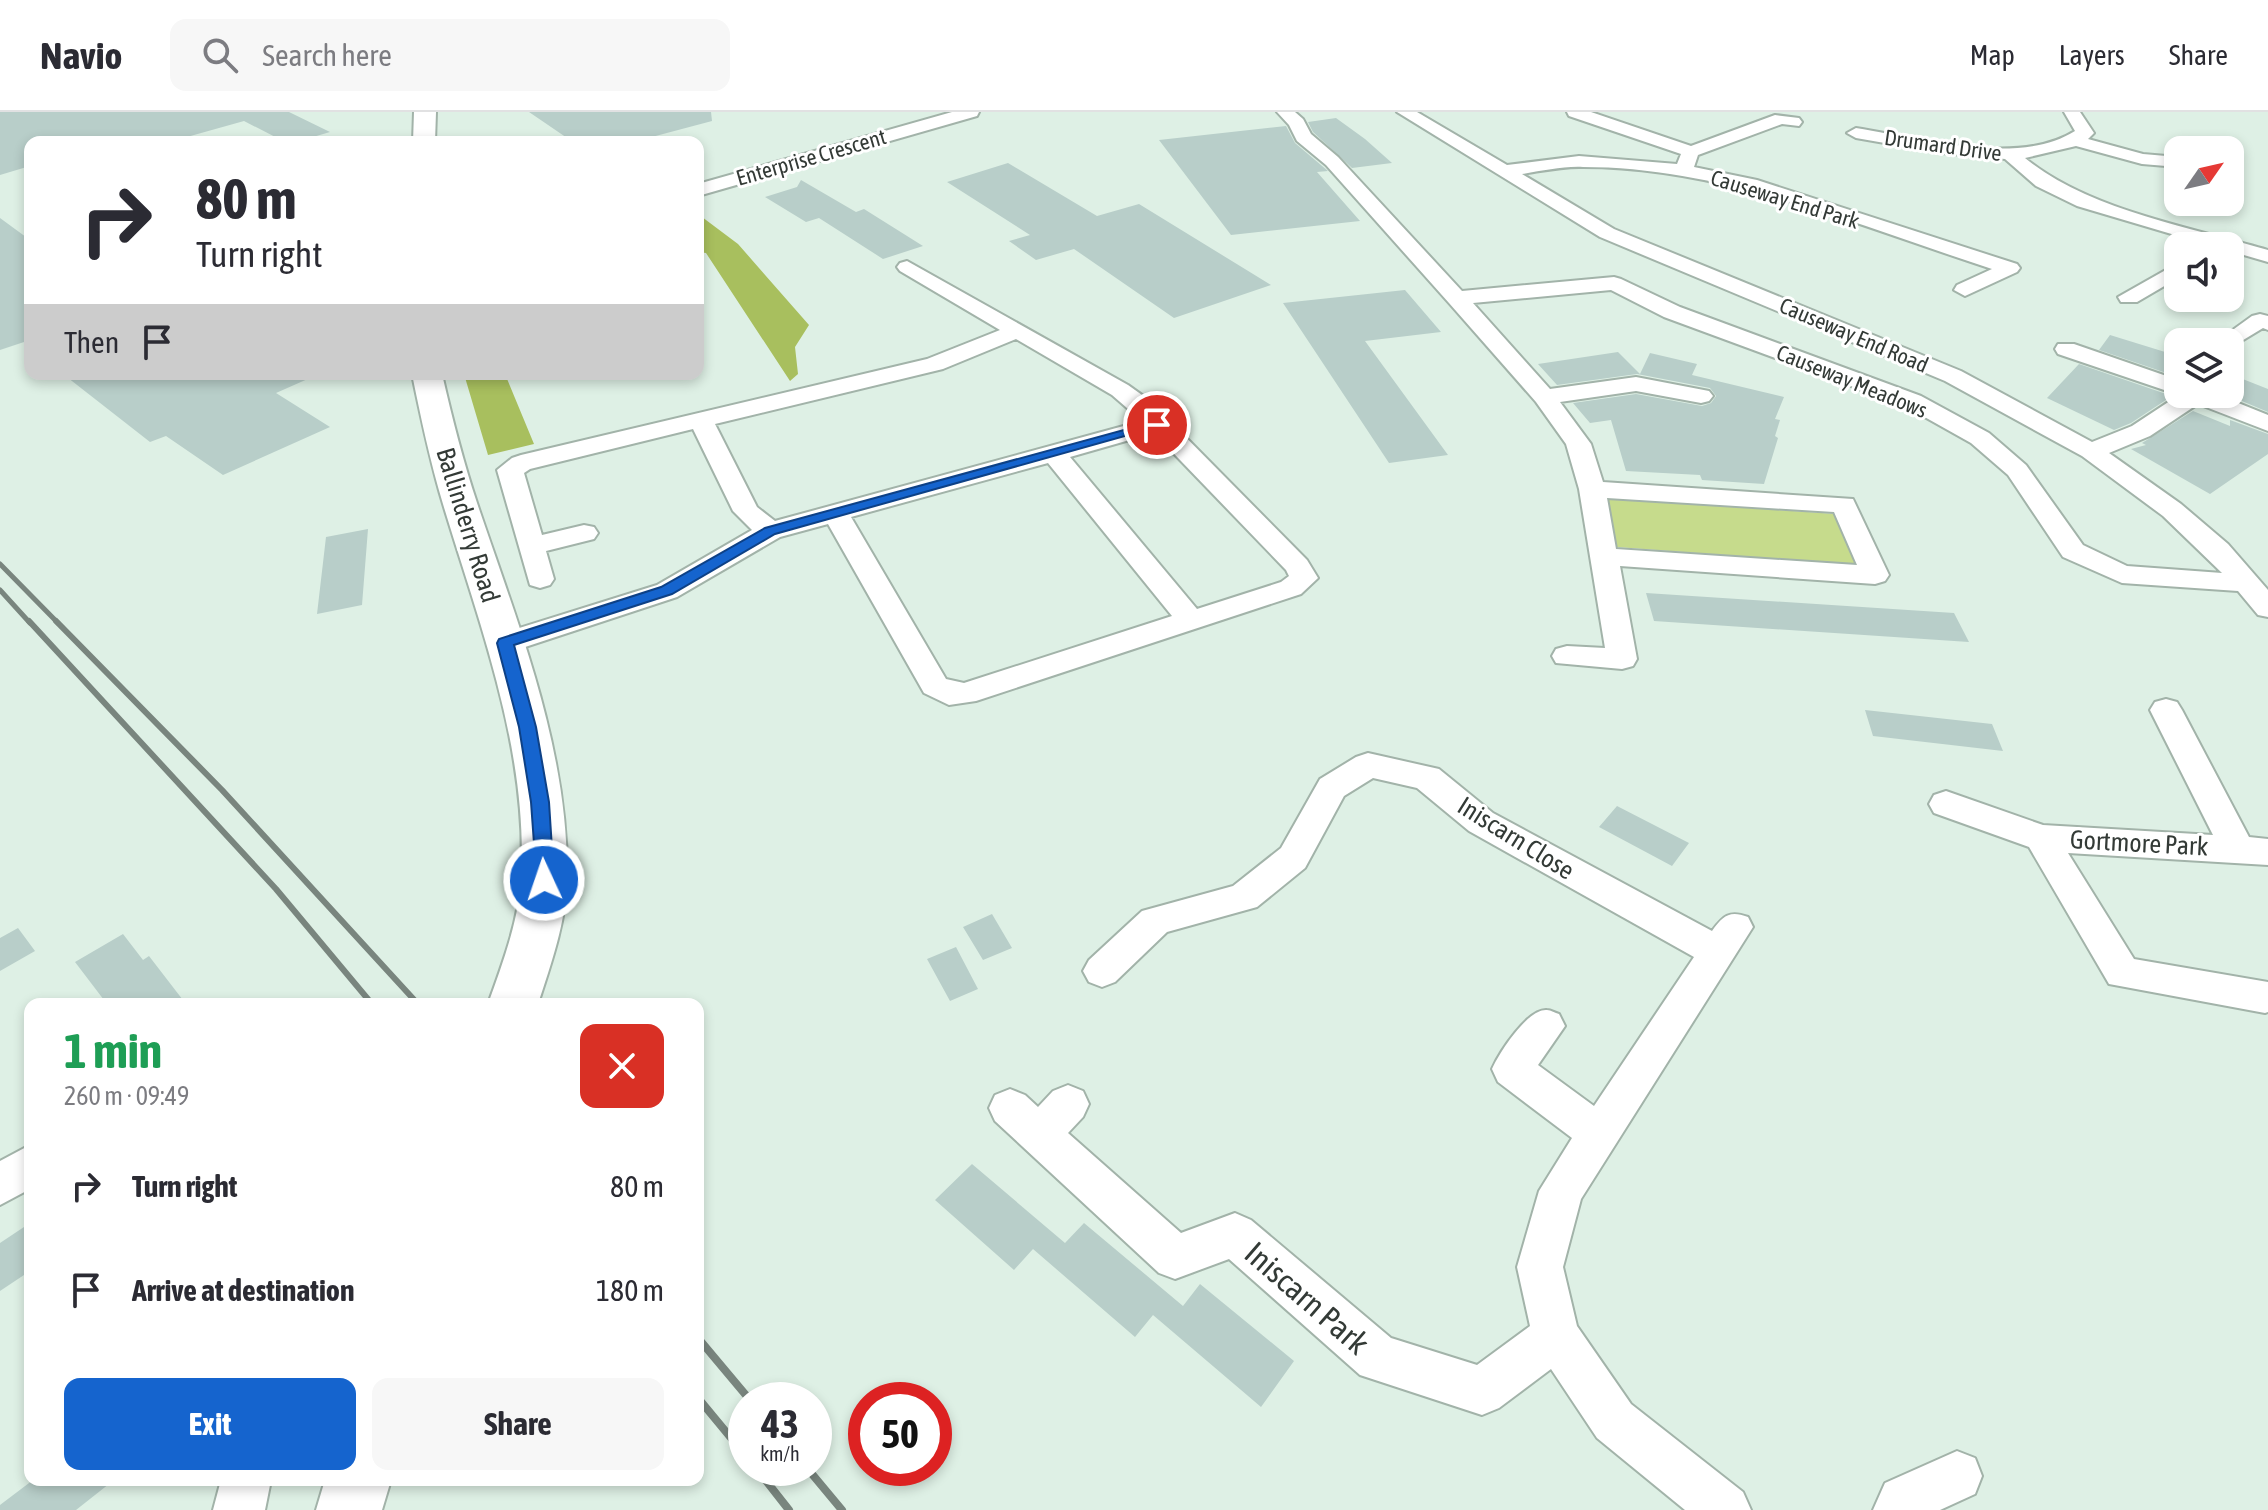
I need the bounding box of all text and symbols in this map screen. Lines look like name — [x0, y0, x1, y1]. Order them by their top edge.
search box — [170, 19, 730, 91]
icon: search — [198, 33, 242, 77]
text: Navio — [40, 34, 122, 77]
text: Search here — [262, 38, 392, 72]
text: Map — [1970, 39, 2015, 71]
text: Layers — [2059, 39, 2125, 71]
text: Share — [2169, 39, 2228, 71]
street label: Enterprise Crescent — [733, 123, 889, 191]
street label: Drumard Drive — [1883, 124, 2003, 166]
north arrow — [2164, 136, 2244, 216]
map controls — [2164, 136, 2244, 408]
street label: Causeway End Park — [1708, 164, 1863, 234]
text: 80 m — [196, 167, 297, 231]
icon: right — [64, 168, 168, 272]
button: sound — [2164, 232, 2244, 312]
text: Turn right — [196, 233, 323, 275]
street label: Causeway End Road — [1776, 292, 1932, 378]
icon: arrive — [135, 320, 179, 364]
text: Then — [64, 325, 119, 359]
button: layers — [2164, 328, 2244, 408]
street label: Causeway Meadows — [1773, 339, 1931, 423]
pin — [1123, 391, 1191, 459]
icon: arrive — [1135, 403, 1179, 447]
street label: Ballinderry Road — [430, 444, 506, 606]
street label: Iniscarn Close — [1452, 790, 1580, 886]
street label: Gortmore Park — [2069, 824, 2209, 862]
position arrow — [502, 838, 586, 922]
text: 1 min — [64, 1023, 162, 1078]
button: close — [580, 1024, 664, 1108]
text: 260 m · 09:49 — [64, 1081, 189, 1111]
icon: right — [64, 1164, 108, 1208]
text: Turn right — [132, 1169, 238, 1203]
text: 80 m — [610, 1169, 664, 1203]
street label: Iniscarn Park — [1238, 1234, 1376, 1362]
icon: arrive — [64, 1268, 108, 1312]
text: Arrive at destination — [132, 1273, 354, 1307]
text: 180 m — [596, 1273, 664, 1307]
button: Exit — [64, 1378, 356, 1470]
button: Share — [372, 1378, 664, 1470]
speed limit sign: 50 — [848, 1382, 952, 1486]
text: 43 — [761, 1401, 799, 1446]
text: km/h — [760, 1442, 800, 1465]

